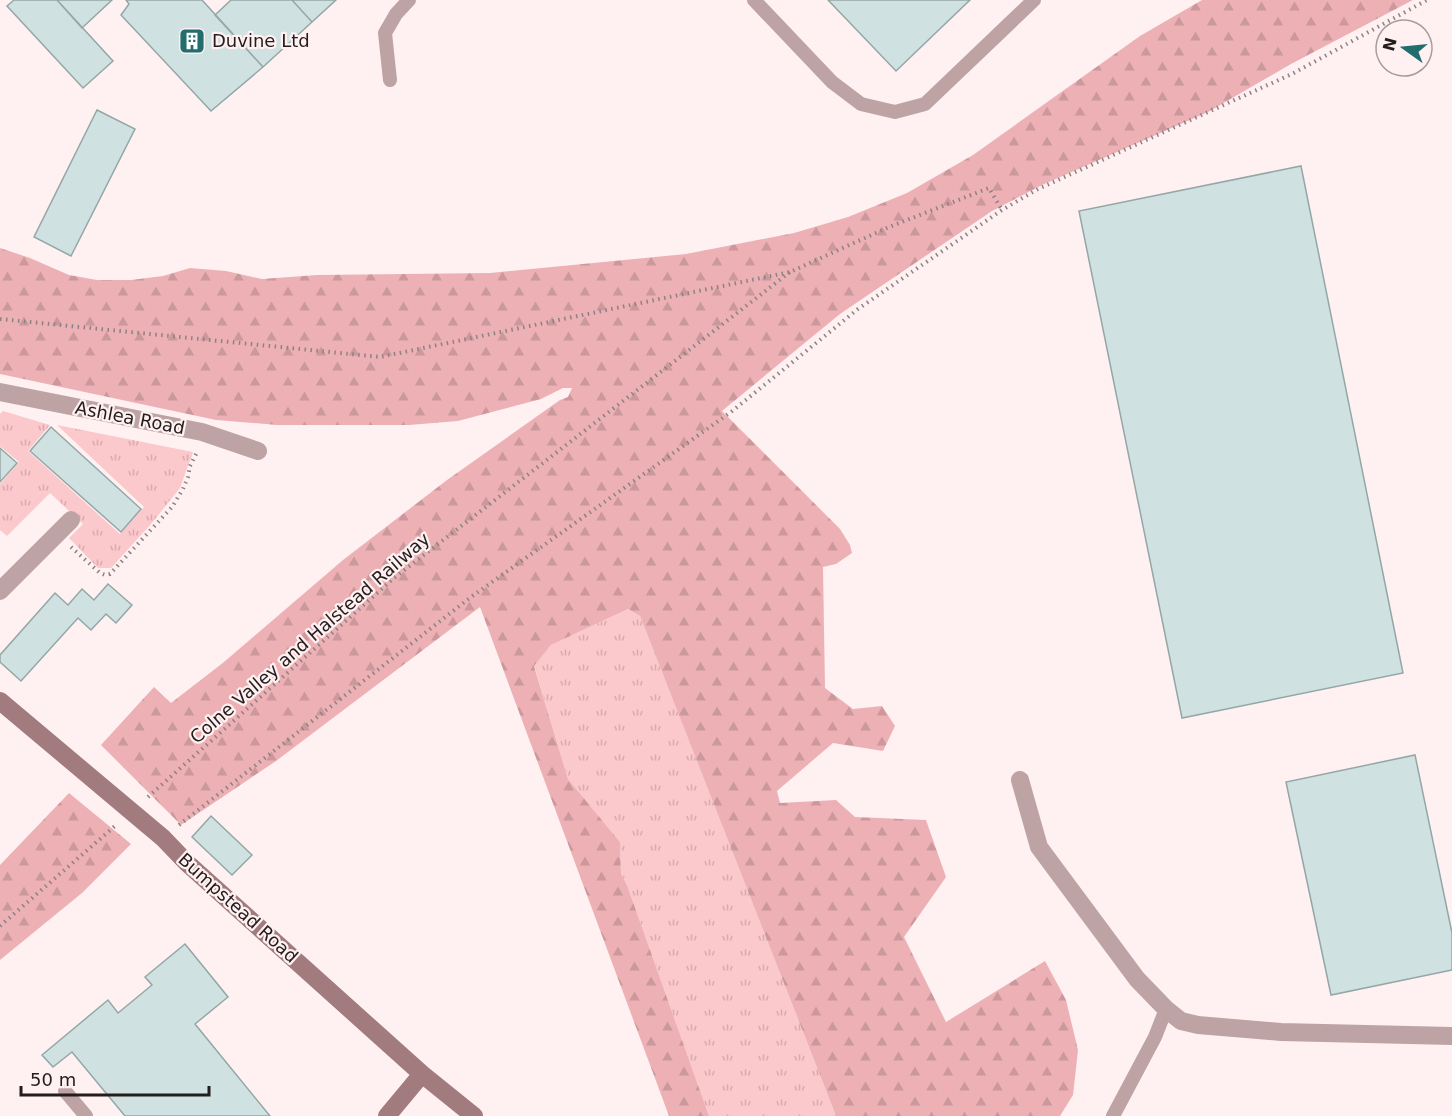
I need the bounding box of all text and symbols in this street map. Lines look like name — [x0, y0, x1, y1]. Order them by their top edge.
north arrow — [1374, 18, 1434, 78]
building icon: Duvine Ltd — [177, 26, 207, 56]
place label: Duvine Ltd — [212, 30, 310, 51]
text: N — [1379, 35, 1401, 53]
street label: Ashlea Road — [74, 397, 187, 438]
street label: Colne Valley and Halstead Railway — [186, 528, 434, 747]
street label: Bumpstead Road — [174, 848, 302, 967]
scale bar — [21, 1059, 208, 1097]
text: 50 m — [30, 1069, 76, 1090]

